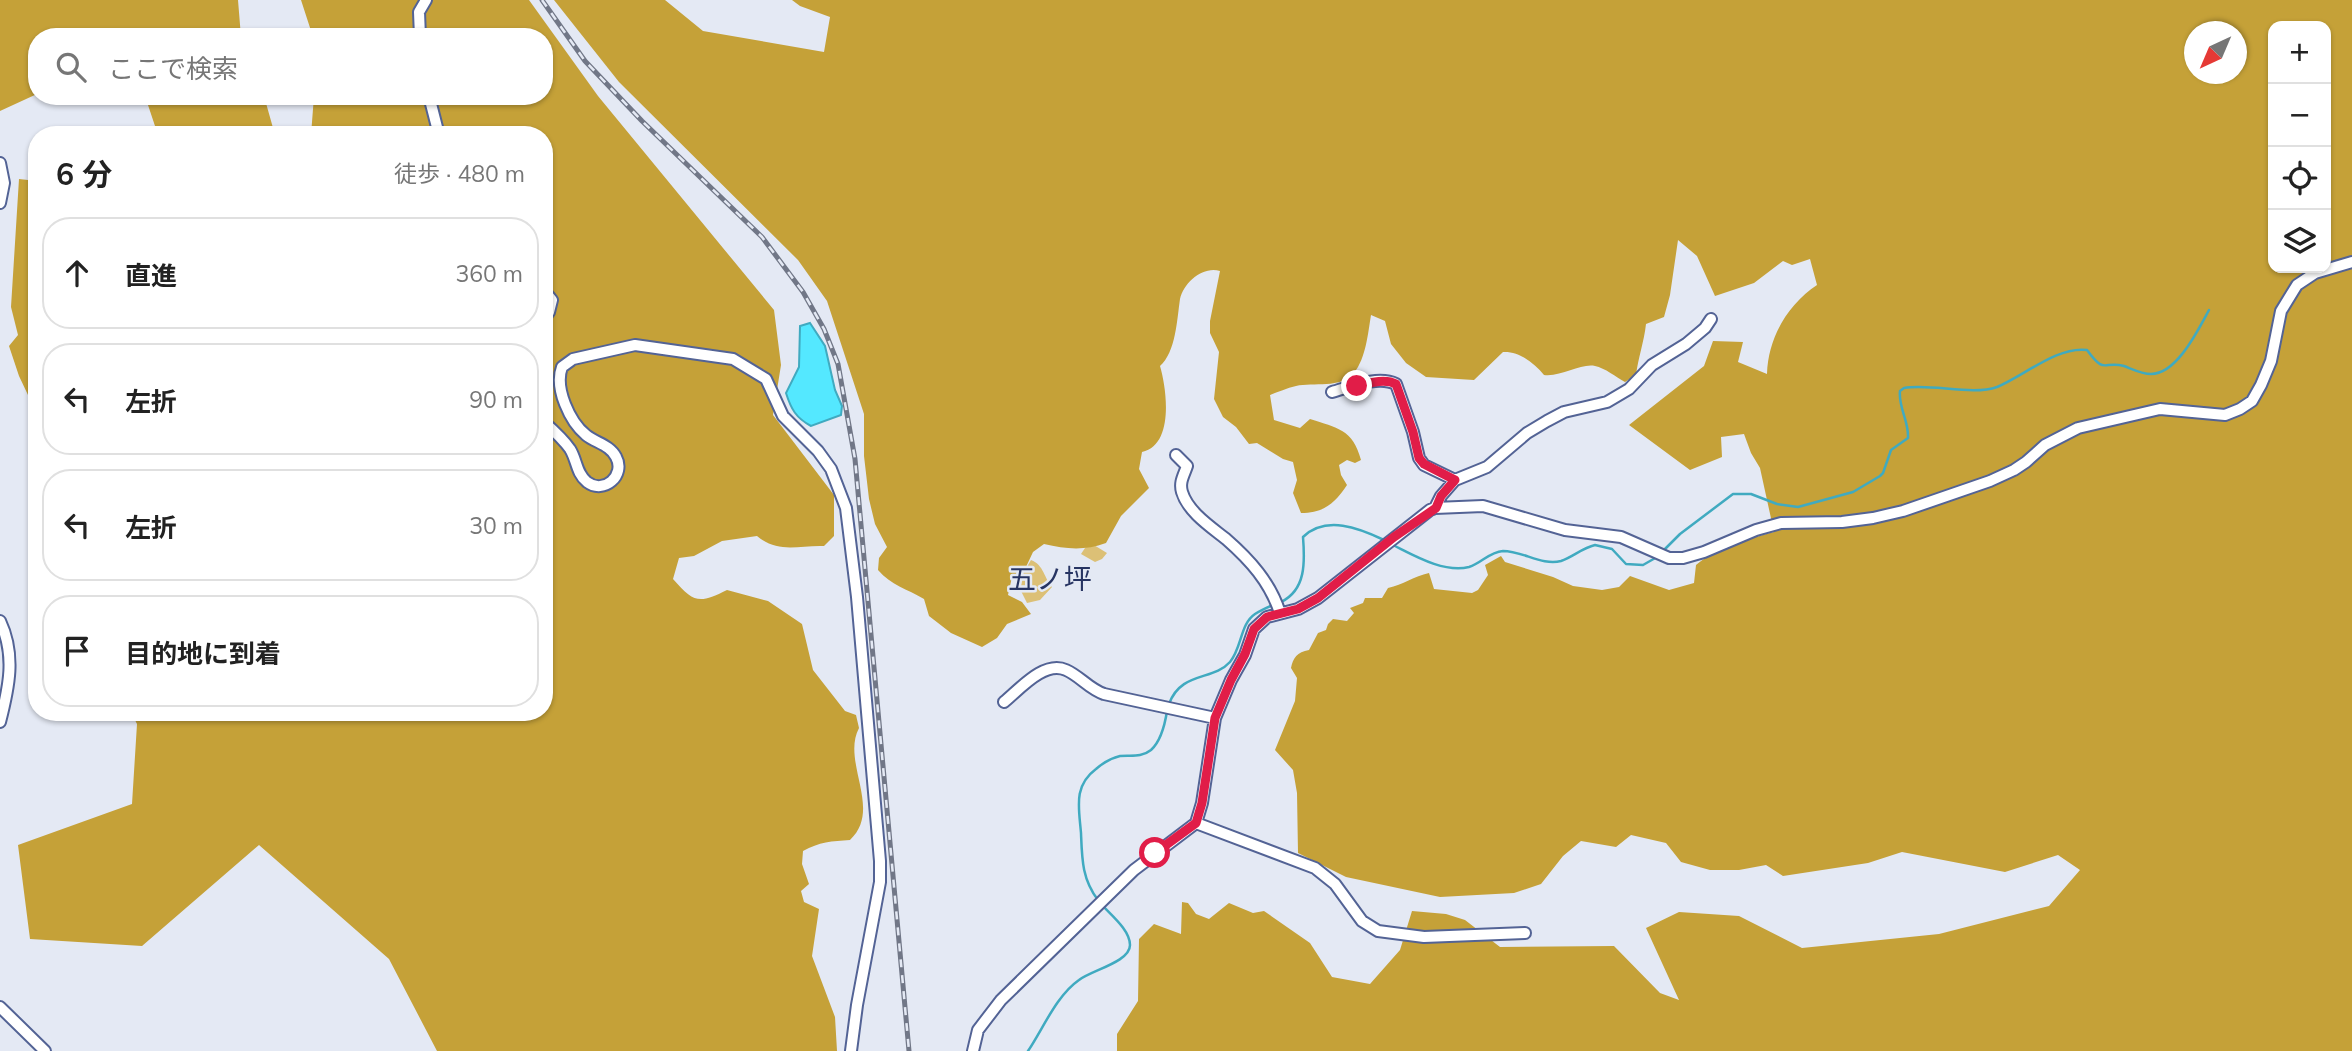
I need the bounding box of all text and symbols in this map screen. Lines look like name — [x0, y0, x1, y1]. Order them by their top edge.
north arrow — [2184, 21, 2247, 84]
map controls — [2268, 21, 2331, 273]
button: + — [2268, 21, 2331, 84]
search box — [28, 28, 553, 105]
icon: search — [52, 48, 90, 86]
text: ここで検索 — [108, 52, 238, 85]
button: − — [2268, 84, 2331, 147]
button: locate — [2268, 147, 2331, 210]
text: 6 分 — [56, 155, 112, 193]
text: 徒歩 · 480 m — [394, 159, 525, 188]
button: layers — [2268, 210, 2331, 273]
icon: ahead — [58, 254, 96, 292]
text: 直進 — [125, 259, 177, 292]
text: 360 m — [455, 259, 523, 288]
route end — [1341, 370, 1372, 401]
icon: left — [58, 380, 96, 418]
text: 左折 — [125, 385, 177, 418]
text: 90 m — [469, 385, 523, 414]
icon: left — [58, 506, 96, 544]
text: 左折 — [125, 511, 177, 544]
text: 30 m — [469, 511, 523, 540]
district label: 五ノ坪 — [1008, 561, 1092, 596]
icon: arrive — [58, 632, 96, 670]
text: 目的地に到着 — [125, 637, 281, 670]
route start — [1139, 837, 1170, 868]

